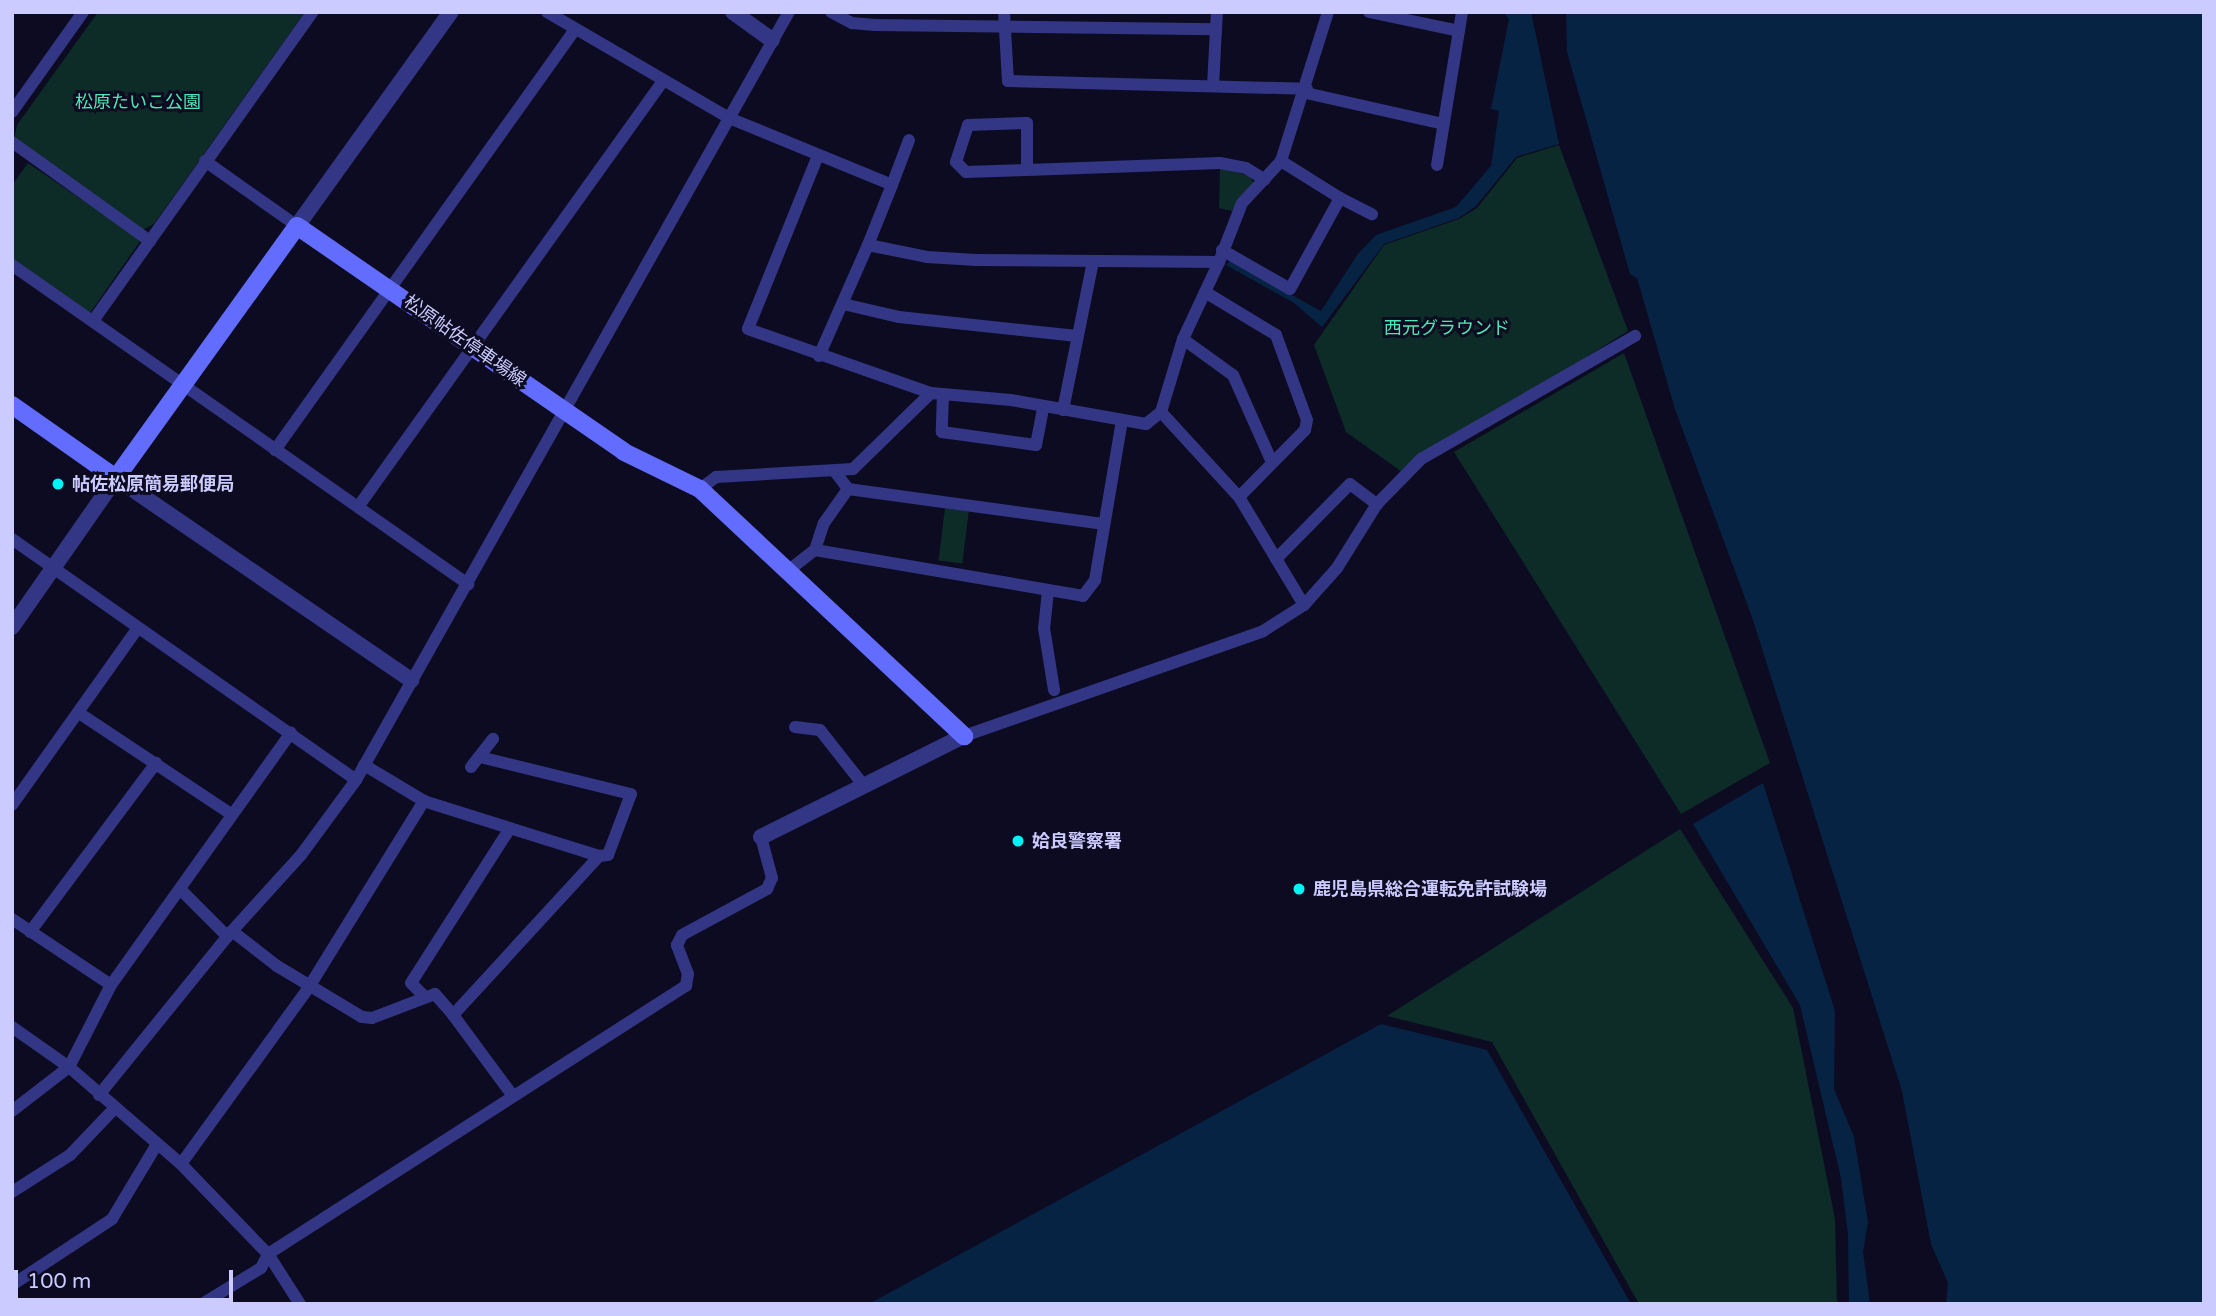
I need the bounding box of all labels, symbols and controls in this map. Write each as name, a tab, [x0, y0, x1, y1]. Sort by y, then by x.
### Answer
park label: 松原たいこ公園	[75, 91, 201, 113]
street label: 松原帖佐停車場線	[400, 291, 530, 391]
park label: 西元グラウンド	[1384, 317, 1510, 339]
place label: 帖佐松原簡易郵便局	[72, 473, 234, 495]
marker: 帖佐松原簡易郵便局	[50, 476, 66, 492]
place label: 姶良警察署	[1032, 830, 1122, 852]
marker: 姶良警察署	[1010, 833, 1026, 849]
place label: 鹿児島県総合運転免許試験場	[1313, 878, 1547, 900]
marker: 鹿児島県総合運転免許試験場	[1291, 881, 1307, 897]
scale bar	[18, 1256, 236, 1300]
text: 100 m	[27, 1269, 91, 1294]

